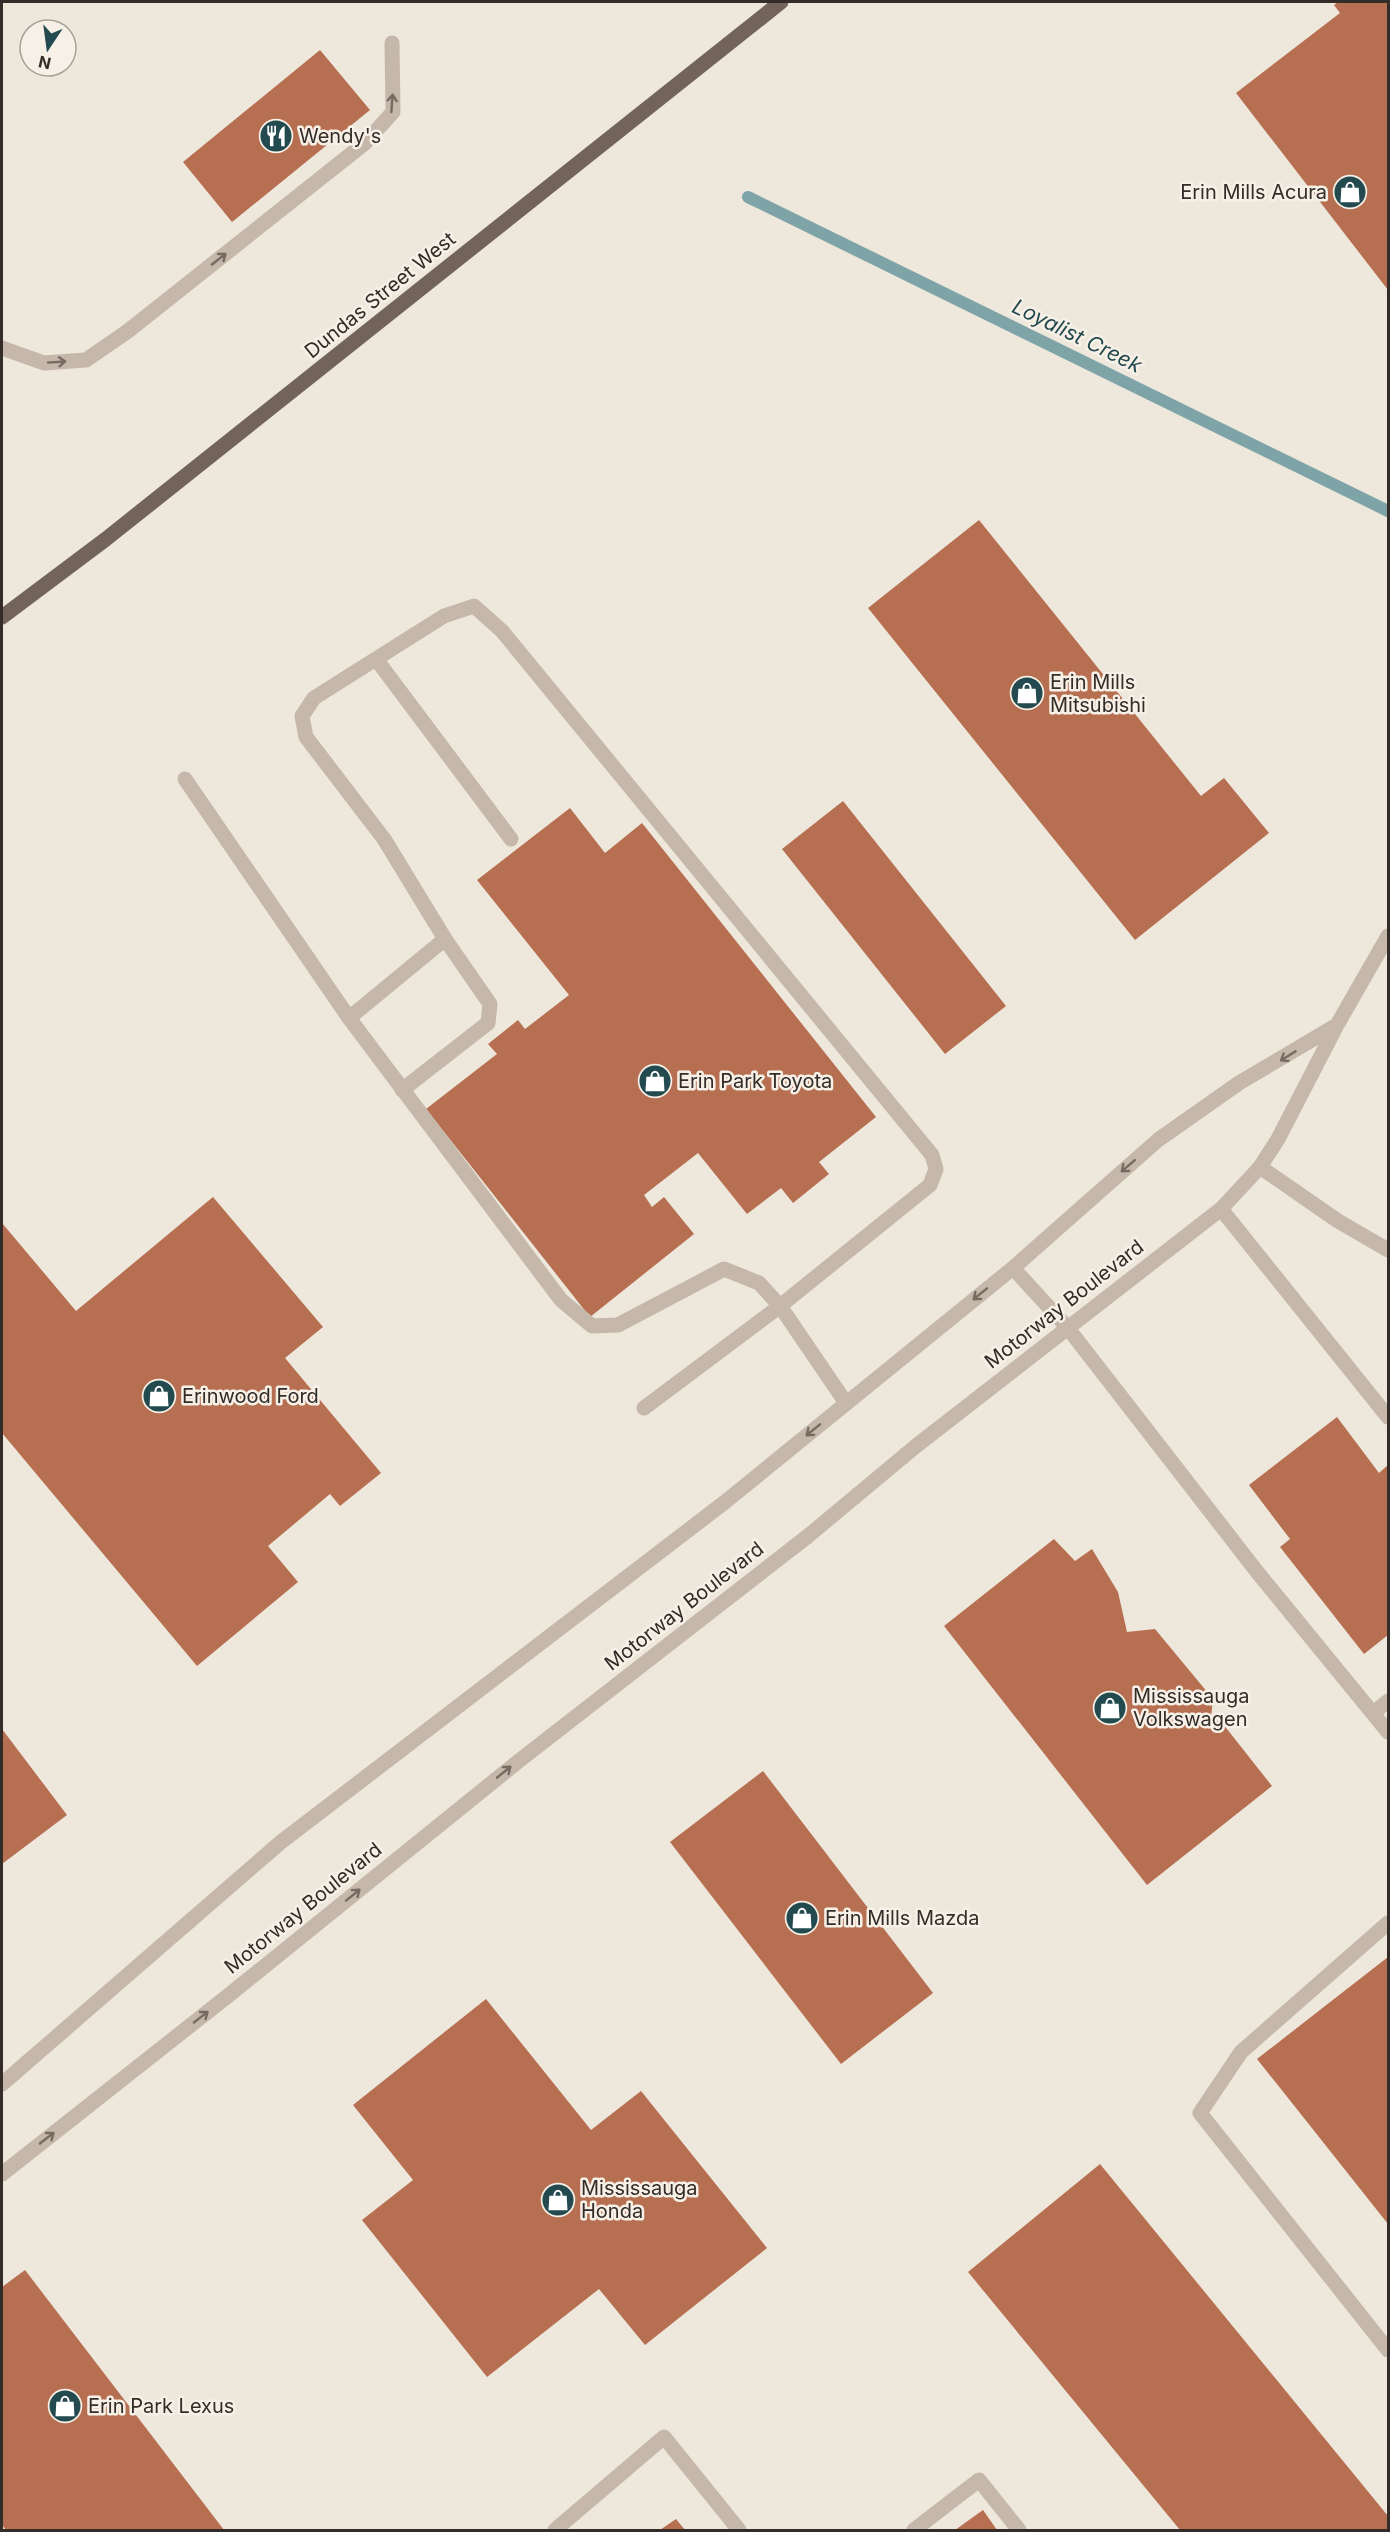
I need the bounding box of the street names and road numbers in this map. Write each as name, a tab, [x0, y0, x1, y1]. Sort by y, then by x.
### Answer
street label: Dundas Street West	[300, 226, 461, 363]
street label: Motorway Boulevard	[980, 1234, 1148, 1374]
street label: Motorway Boulevard	[600, 1536, 768, 1676]
street label: Motorway Boulevard	[220, 1837, 386, 1979]

